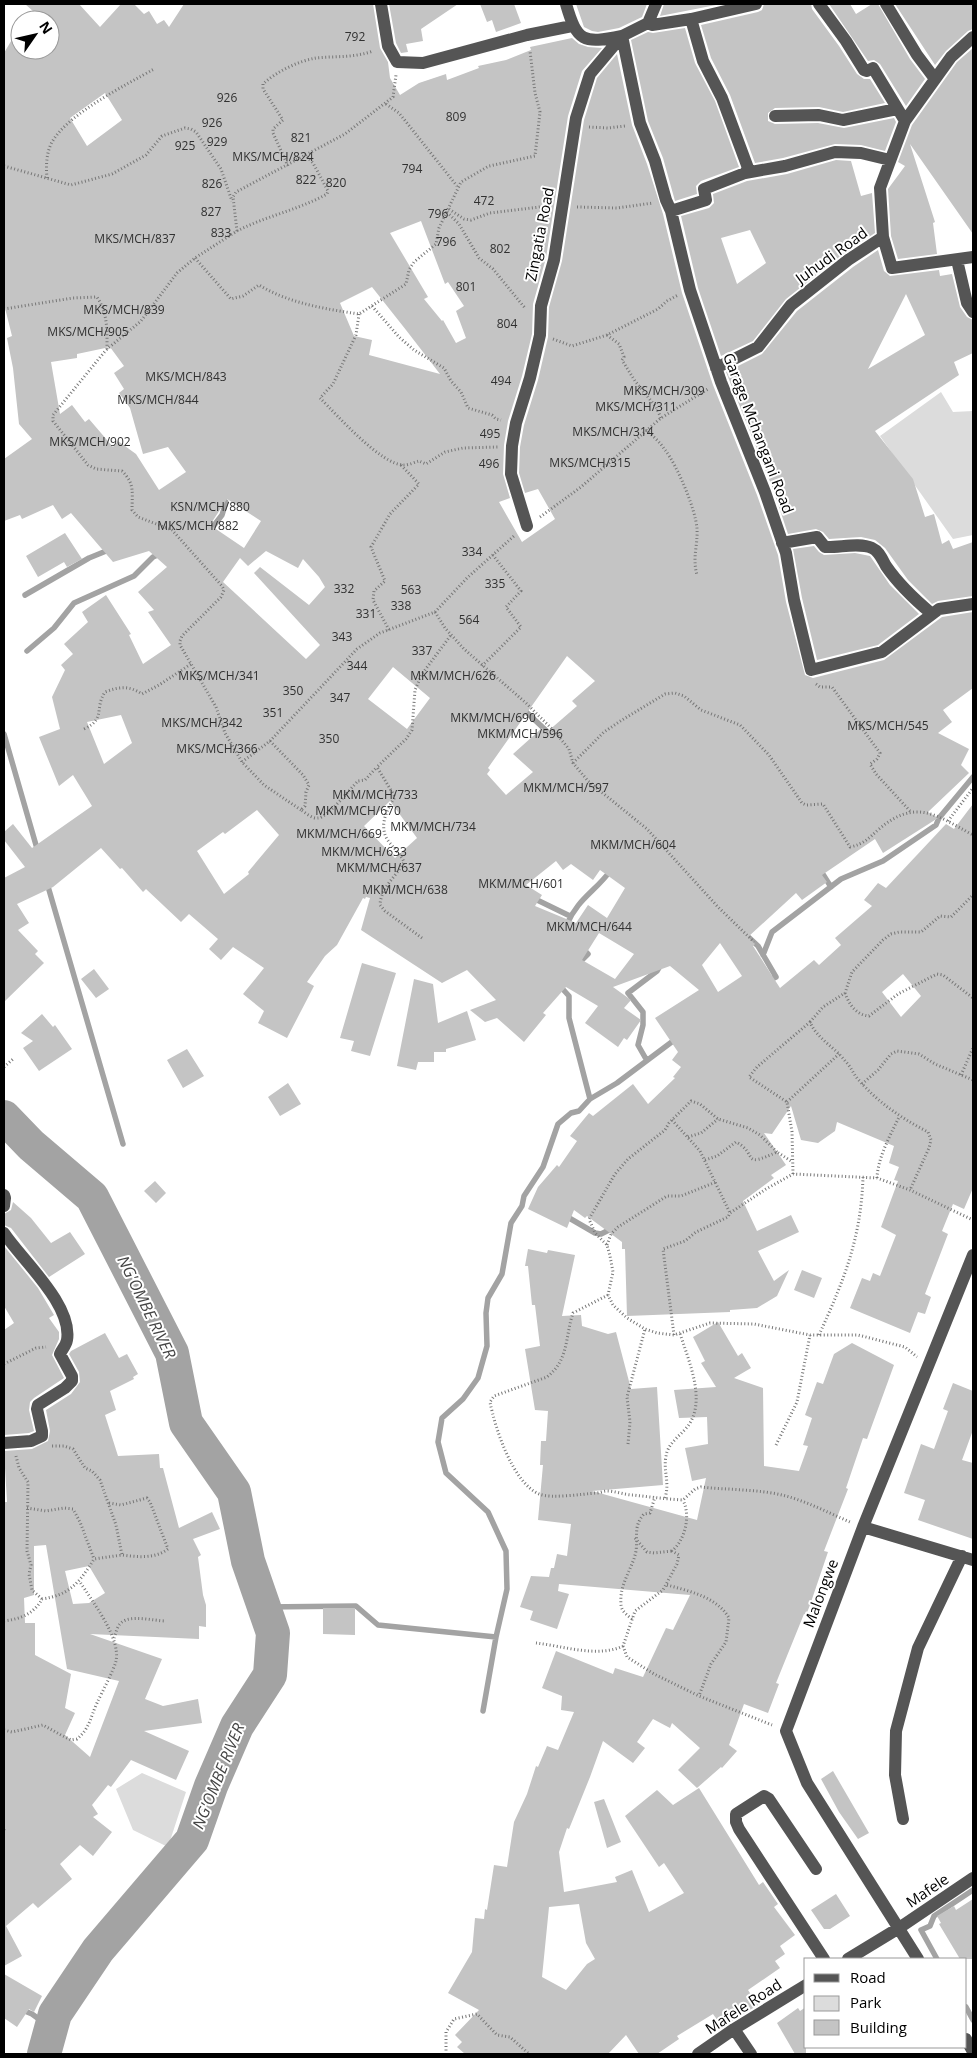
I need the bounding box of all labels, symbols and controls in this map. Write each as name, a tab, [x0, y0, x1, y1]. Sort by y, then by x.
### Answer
north arrow	[10, 10, 60, 60]
text: N	[35, 17, 57, 37]
house number: 792	[345, 28, 365, 45]
house number: 926	[217, 89, 237, 106]
house number: 809	[446, 108, 466, 125]
house number: 926	[202, 114, 222, 131]
house number: 821	[291, 129, 311, 146]
house number: 929	[207, 133, 227, 150]
house number: 925	[175, 137, 195, 154]
house number: MKS/MCH/824	[232, 148, 314, 165]
house number: 794	[402, 160, 422, 177]
house number: 822	[296, 171, 316, 188]
house number: 820	[326, 174, 346, 191]
house number: 826	[202, 175, 222, 192]
street label: Zingatia Road	[520, 185, 558, 283]
house number: 472	[474, 192, 494, 209]
house number: 827	[201, 203, 221, 220]
house number: 796	[428, 205, 448, 222]
street label: Juhudi Road	[789, 222, 871, 289]
house number: 833	[211, 224, 231, 241]
house number: MKS/MCH/837	[94, 230, 176, 247]
house number: 796	[436, 233, 456, 250]
house number: 802	[490, 240, 510, 257]
house number: 801	[456, 278, 476, 295]
house number: MKS/MCH/839	[83, 301, 165, 318]
house number: 804	[497, 315, 517, 332]
house number: MKS/MCH/905	[47, 323, 129, 340]
street label: Garage Mchangani Road	[719, 350, 799, 516]
house number: MKS/MCH/843	[145, 368, 227, 385]
house number: 494	[491, 372, 511, 389]
house number: MKS/MCH/309	[623, 382, 705, 399]
house number: MKS/MCH/844	[117, 391, 199, 408]
house number: MKS/MCH/311	[595, 398, 677, 415]
house number: MKS/MCH/314	[572, 423, 654, 440]
house number: 495	[480, 425, 500, 442]
house number: MKS/MCH/902	[49, 433, 131, 450]
house number: MKS/MCH/315	[549, 454, 631, 471]
house number: 496	[479, 455, 499, 472]
house number: KSN/MCH/880	[170, 498, 250, 515]
house number: MKS/MCH/882	[157, 517, 239, 534]
house number: 334	[462, 543, 482, 560]
house number: 335	[485, 575, 505, 592]
house number: 332	[334, 580, 354, 597]
house number: 563	[401, 581, 421, 598]
house number: 338	[391, 597, 411, 614]
house number: 331	[356, 605, 376, 622]
house number: 564	[459, 611, 479, 628]
house number: 343	[332, 628, 352, 645]
house number: 337	[412, 642, 432, 659]
house number: 344	[347, 657, 367, 674]
house number: MKS/MCH/341	[178, 667, 260, 684]
house number: MKM/MCH/626	[410, 667, 496, 684]
house number: 350	[283, 682, 303, 699]
house number: 347	[330, 689, 350, 706]
house number: 351	[263, 704, 283, 721]
house number: MKM/MCH/690	[450, 709, 536, 726]
house number: MKS/MCH/342	[161, 714, 243, 731]
house number: MKS/MCH/545	[847, 717, 929, 734]
house number: MKM/MCH/596	[477, 725, 563, 742]
house number: 350	[319, 730, 339, 747]
house number: MKS/MCH/366	[176, 740, 258, 757]
house number: MKM/MCH/597	[523, 779, 609, 796]
house number: MKM/MCH/733	[332, 786, 418, 803]
house number: MKM/MCH/670	[315, 802, 401, 819]
house number: MKM/MCH/734	[390, 818, 476, 835]
house number: MKM/MCH/669	[296, 825, 382, 842]
house number: MKM/MCH/604	[590, 836, 676, 853]
house number: MKM/MCH/633	[321, 843, 407, 860]
house number: MKM/MCH/637	[336, 859, 422, 876]
house number: MKM/MCH/601	[478, 875, 564, 892]
house number: MKM/MCH/638	[362, 881, 448, 898]
house number: MKM/MCH/644	[546, 918, 632, 935]
water label: NG'OMBE RIVER	[113, 1252, 182, 1363]
street label: Malongwe	[798, 1556, 842, 1630]
water label: NG'OMBE RIVER	[187, 1719, 250, 1832]
street label: Mafele	[902, 1868, 952, 1912]
legend	[804, 1958, 967, 2048]
text: Road	[850, 1967, 886, 1987]
street label: Mafele Road	[701, 1974, 785, 2038]
text: Park	[850, 1992, 881, 2012]
text: Building	[850, 2017, 907, 2037]

